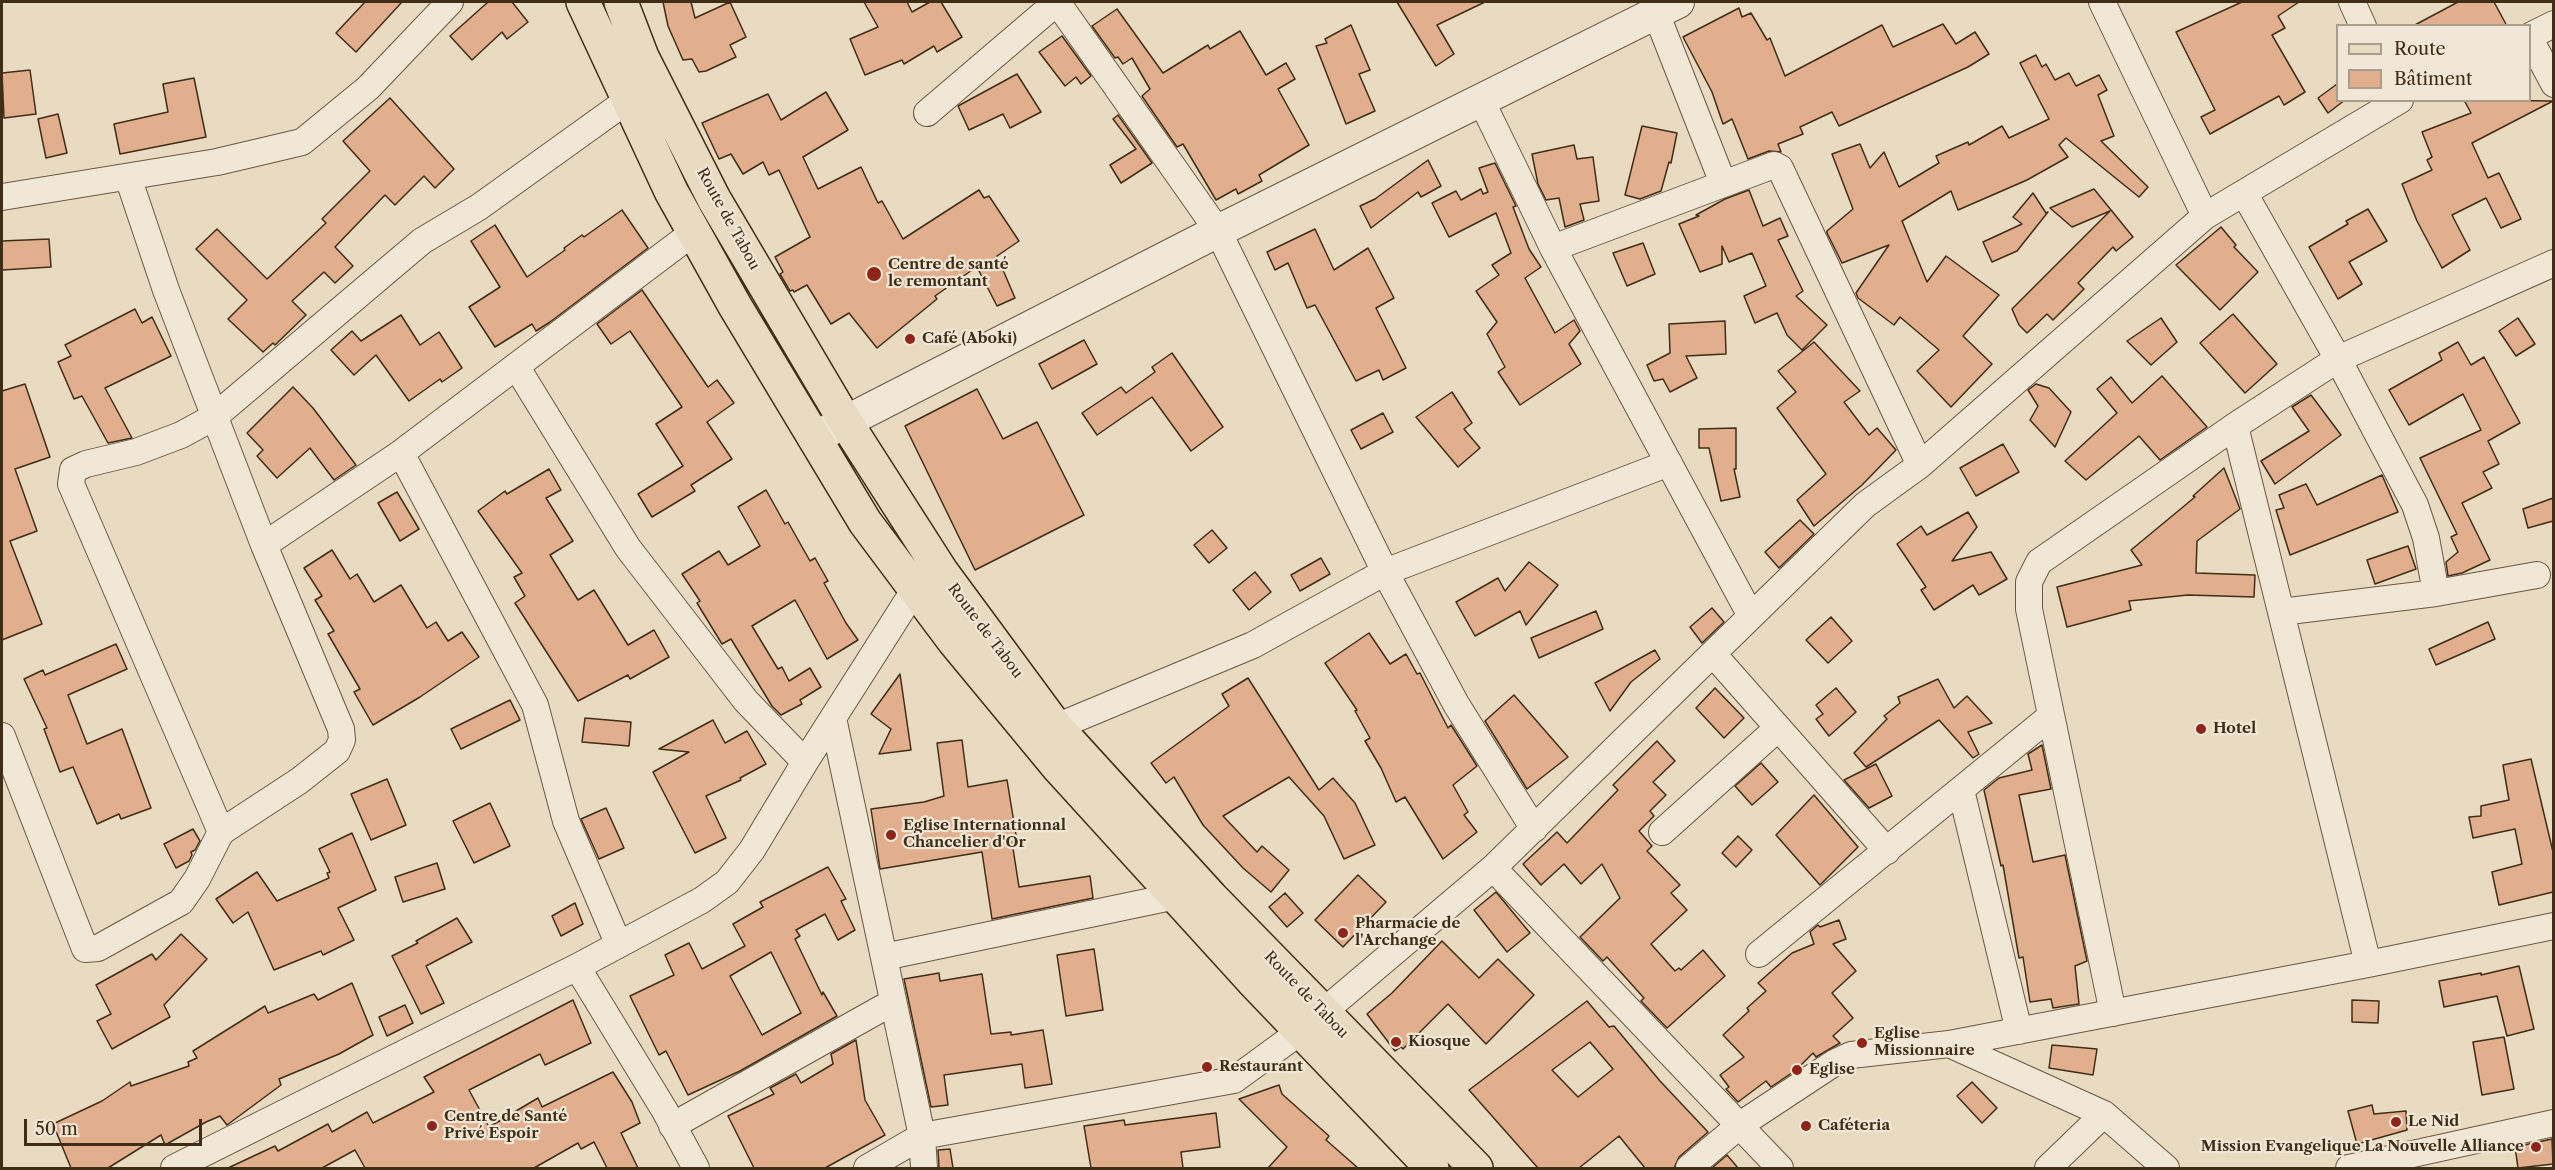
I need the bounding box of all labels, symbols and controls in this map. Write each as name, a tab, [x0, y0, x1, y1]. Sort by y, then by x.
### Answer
legend	[2336, 24, 2531, 102]
text: Route	[2394, 38, 2446, 60]
text: Bâtiment	[2394, 68, 2472, 90]
street label: Route de Tabou	[693, 165, 763, 273]
place label: Centre de santé le remontant	[888, 256, 1009, 291]
marker: Centre de santé le remontant	[865, 265, 883, 283]
place label: Café (Aboki)	[922, 330, 1017, 348]
marker: Café (Aboki)	[903, 332, 917, 346]
street label: Route de Tabou	[944, 580, 1026, 682]
place label: Hotel	[2213, 720, 2256, 738]
marker: Hotel	[2194, 722, 2208, 736]
place label: Eglise Internationnal Chancelier d'Or	[903, 817, 1066, 852]
marker: Eglise Internationnal Chancelier d'Or	[884, 828, 898, 842]
place label: Pharmacie de l'Archange	[1355, 915, 1461, 950]
marker: Pharmacie de l'Archange	[1336, 926, 1350, 940]
street label: Route de Tabou	[1260, 948, 1352, 1042]
place label: Eglise Missionnaire	[1874, 1025, 1975, 1060]
place label: Kiosque	[1408, 1033, 1471, 1051]
marker: Kiosque	[1389, 1035, 1403, 1049]
marker: Eglise Missionnaire	[1855, 1036, 1869, 1050]
place label: Restaurant	[1219, 1058, 1303, 1076]
marker: Restaurant	[1200, 1060, 1214, 1074]
place label: Eglise	[1809, 1061, 1855, 1079]
marker: Eglise	[1790, 1063, 1804, 1077]
scale bar	[27, 1107, 206, 1145]
place label: Centre de Santé Privé Espoir	[444, 1108, 567, 1143]
place label: Le Nid	[2408, 1113, 2459, 1131]
marker: Le Nid	[2389, 1115, 2403, 1129]
place label: Caféteria	[1818, 1117, 1890, 1135]
text: 50 m	[35, 1118, 78, 1140]
marker: Centre de Santé Privé Espoir	[425, 1119, 439, 1133]
marker: Caféteria	[1799, 1119, 1813, 1133]
place label: Mission Evangelique La Nouvelle Alliance	[2201, 1138, 2524, 1156]
marker: Mission Evangelique La Nouvelle Alliance	[2529, 1140, 2543, 1154]

